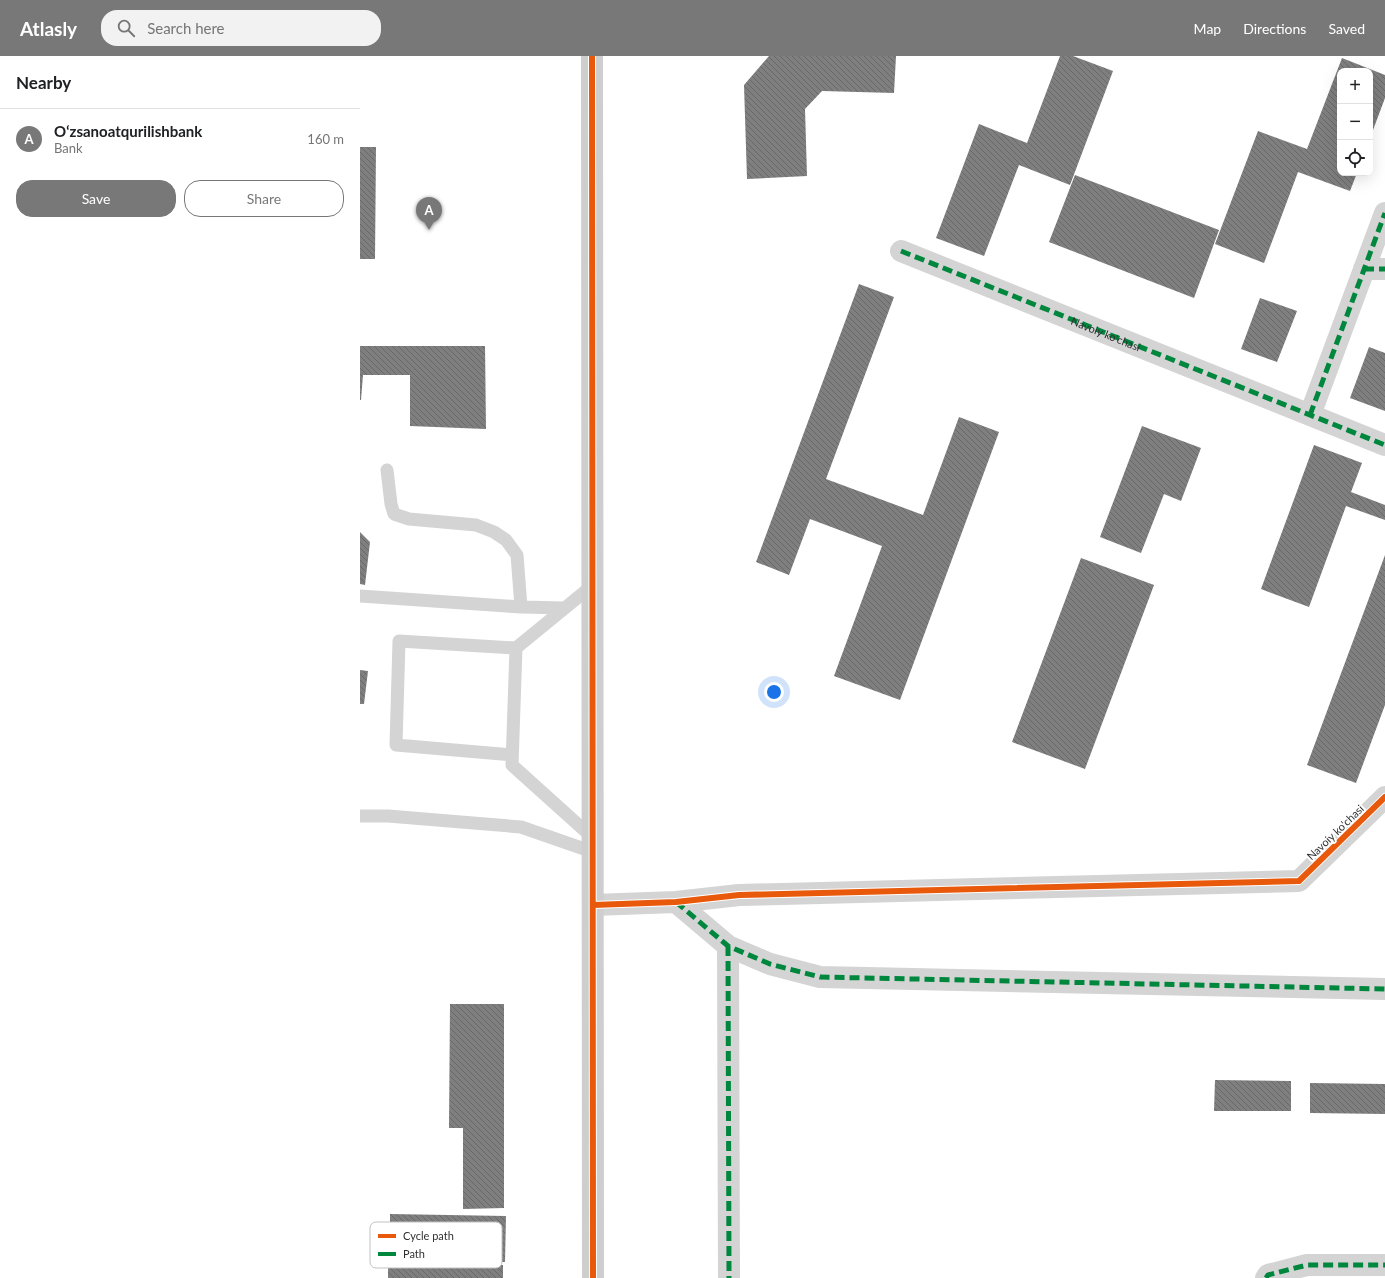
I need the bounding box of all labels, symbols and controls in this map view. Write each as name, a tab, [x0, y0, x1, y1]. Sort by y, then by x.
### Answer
search box	[101, 10, 381, 46]
text: Atlasly	[20, 17, 77, 40]
icon: search	[115, 17, 137, 39]
text: Search here	[147, 19, 225, 37]
text: Map	[1194, 20, 1221, 37]
text: Directions	[1243, 20, 1306, 37]
text: Saved	[1328, 20, 1365, 37]
map controls	[1337, 68, 1373, 176]
button: +	[1337, 68, 1373, 104]
text: Nearby	[16, 72, 71, 93]
button: −	[1337, 104, 1373, 140]
text: Oʻzsanoatqurilishbank	[54, 122, 202, 140]
text: A	[24, 131, 34, 147]
text: 160 m	[307, 131, 344, 147]
text: Bank	[54, 140, 83, 156]
button: locate	[1337, 140, 1373, 176]
button: Save	[16, 180, 176, 217]
button: Share	[184, 180, 344, 217]
pin: A	[416, 197, 442, 230]
street label: Navoiy ko'chasi	[1069, 313, 1143, 353]
your location	[764, 682, 784, 702]
street label: Navoiy ko'chasi	[1304, 801, 1366, 862]
legend	[370, 1222, 502, 1268]
text: Cycle path	[403, 1229, 454, 1242]
text: Path	[403, 1247, 425, 1260]

